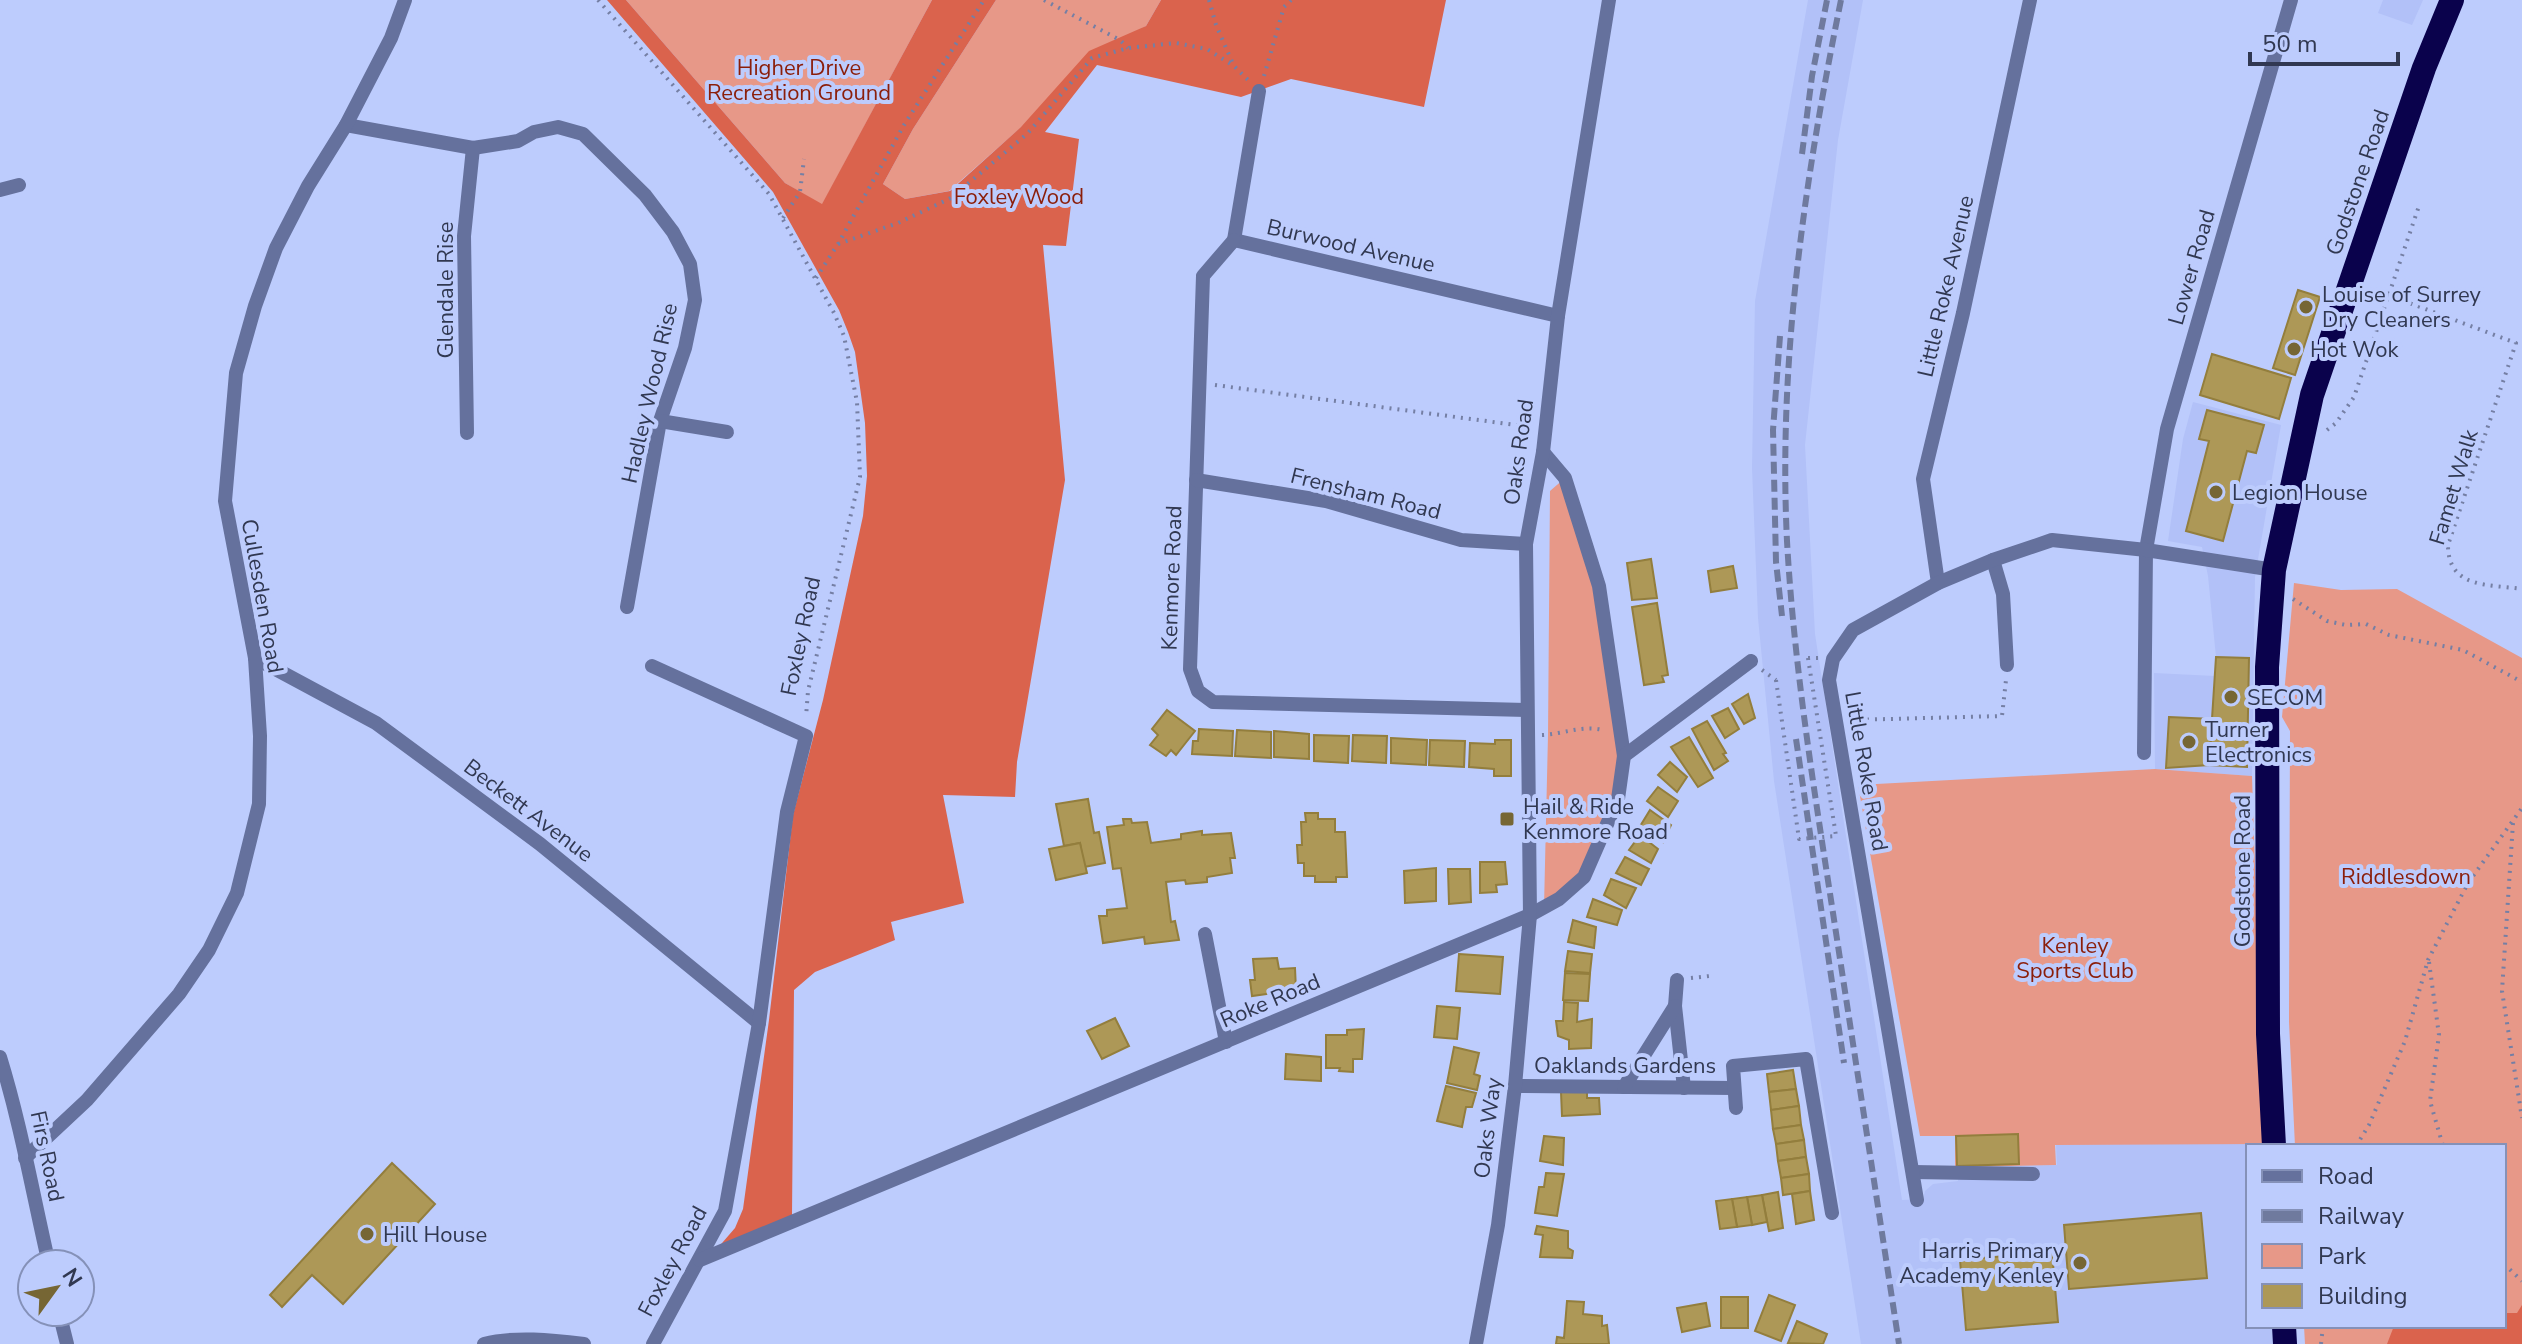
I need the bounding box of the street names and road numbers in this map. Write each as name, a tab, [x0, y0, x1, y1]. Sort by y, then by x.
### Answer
street label: Godstone Road	[2319, 105, 2397, 259]
street label: Little Roke Avenue	[1910, 192, 1981, 380]
street label: Lower Road	[2161, 206, 2223, 328]
street label: Burwood Avenue	[1264, 212, 1438, 280]
street label: Glendale Rise	[431, 222, 461, 358]
street label: Hadley Wood Rise	[615, 300, 685, 486]
street label: Oaks Road	[1497, 397, 1541, 507]
street label: Famet Walk	[2422, 425, 2486, 549]
street label: Frensham Road	[1287, 461, 1444, 527]
street label: Kenmore Road	[1154, 505, 1190, 651]
street label: Cullesden Road	[234, 517, 290, 676]
street label: Foxley Road	[774, 574, 828, 699]
street label: Little Roke Road	[1837, 689, 1895, 853]
street label: Beckett Avenue	[458, 752, 599, 869]
street label: Godstone Road	[2228, 795, 2258, 947]
street label: Roke Road	[1216, 966, 1325, 1035]
street label: Oaklands Gardens	[1534, 1051, 1716, 1081]
street label: Oaks Way	[1467, 1075, 1509, 1180]
street label: Firs Road	[23, 1108, 71, 1204]
street label: Foxley Road	[631, 1201, 715, 1322]

